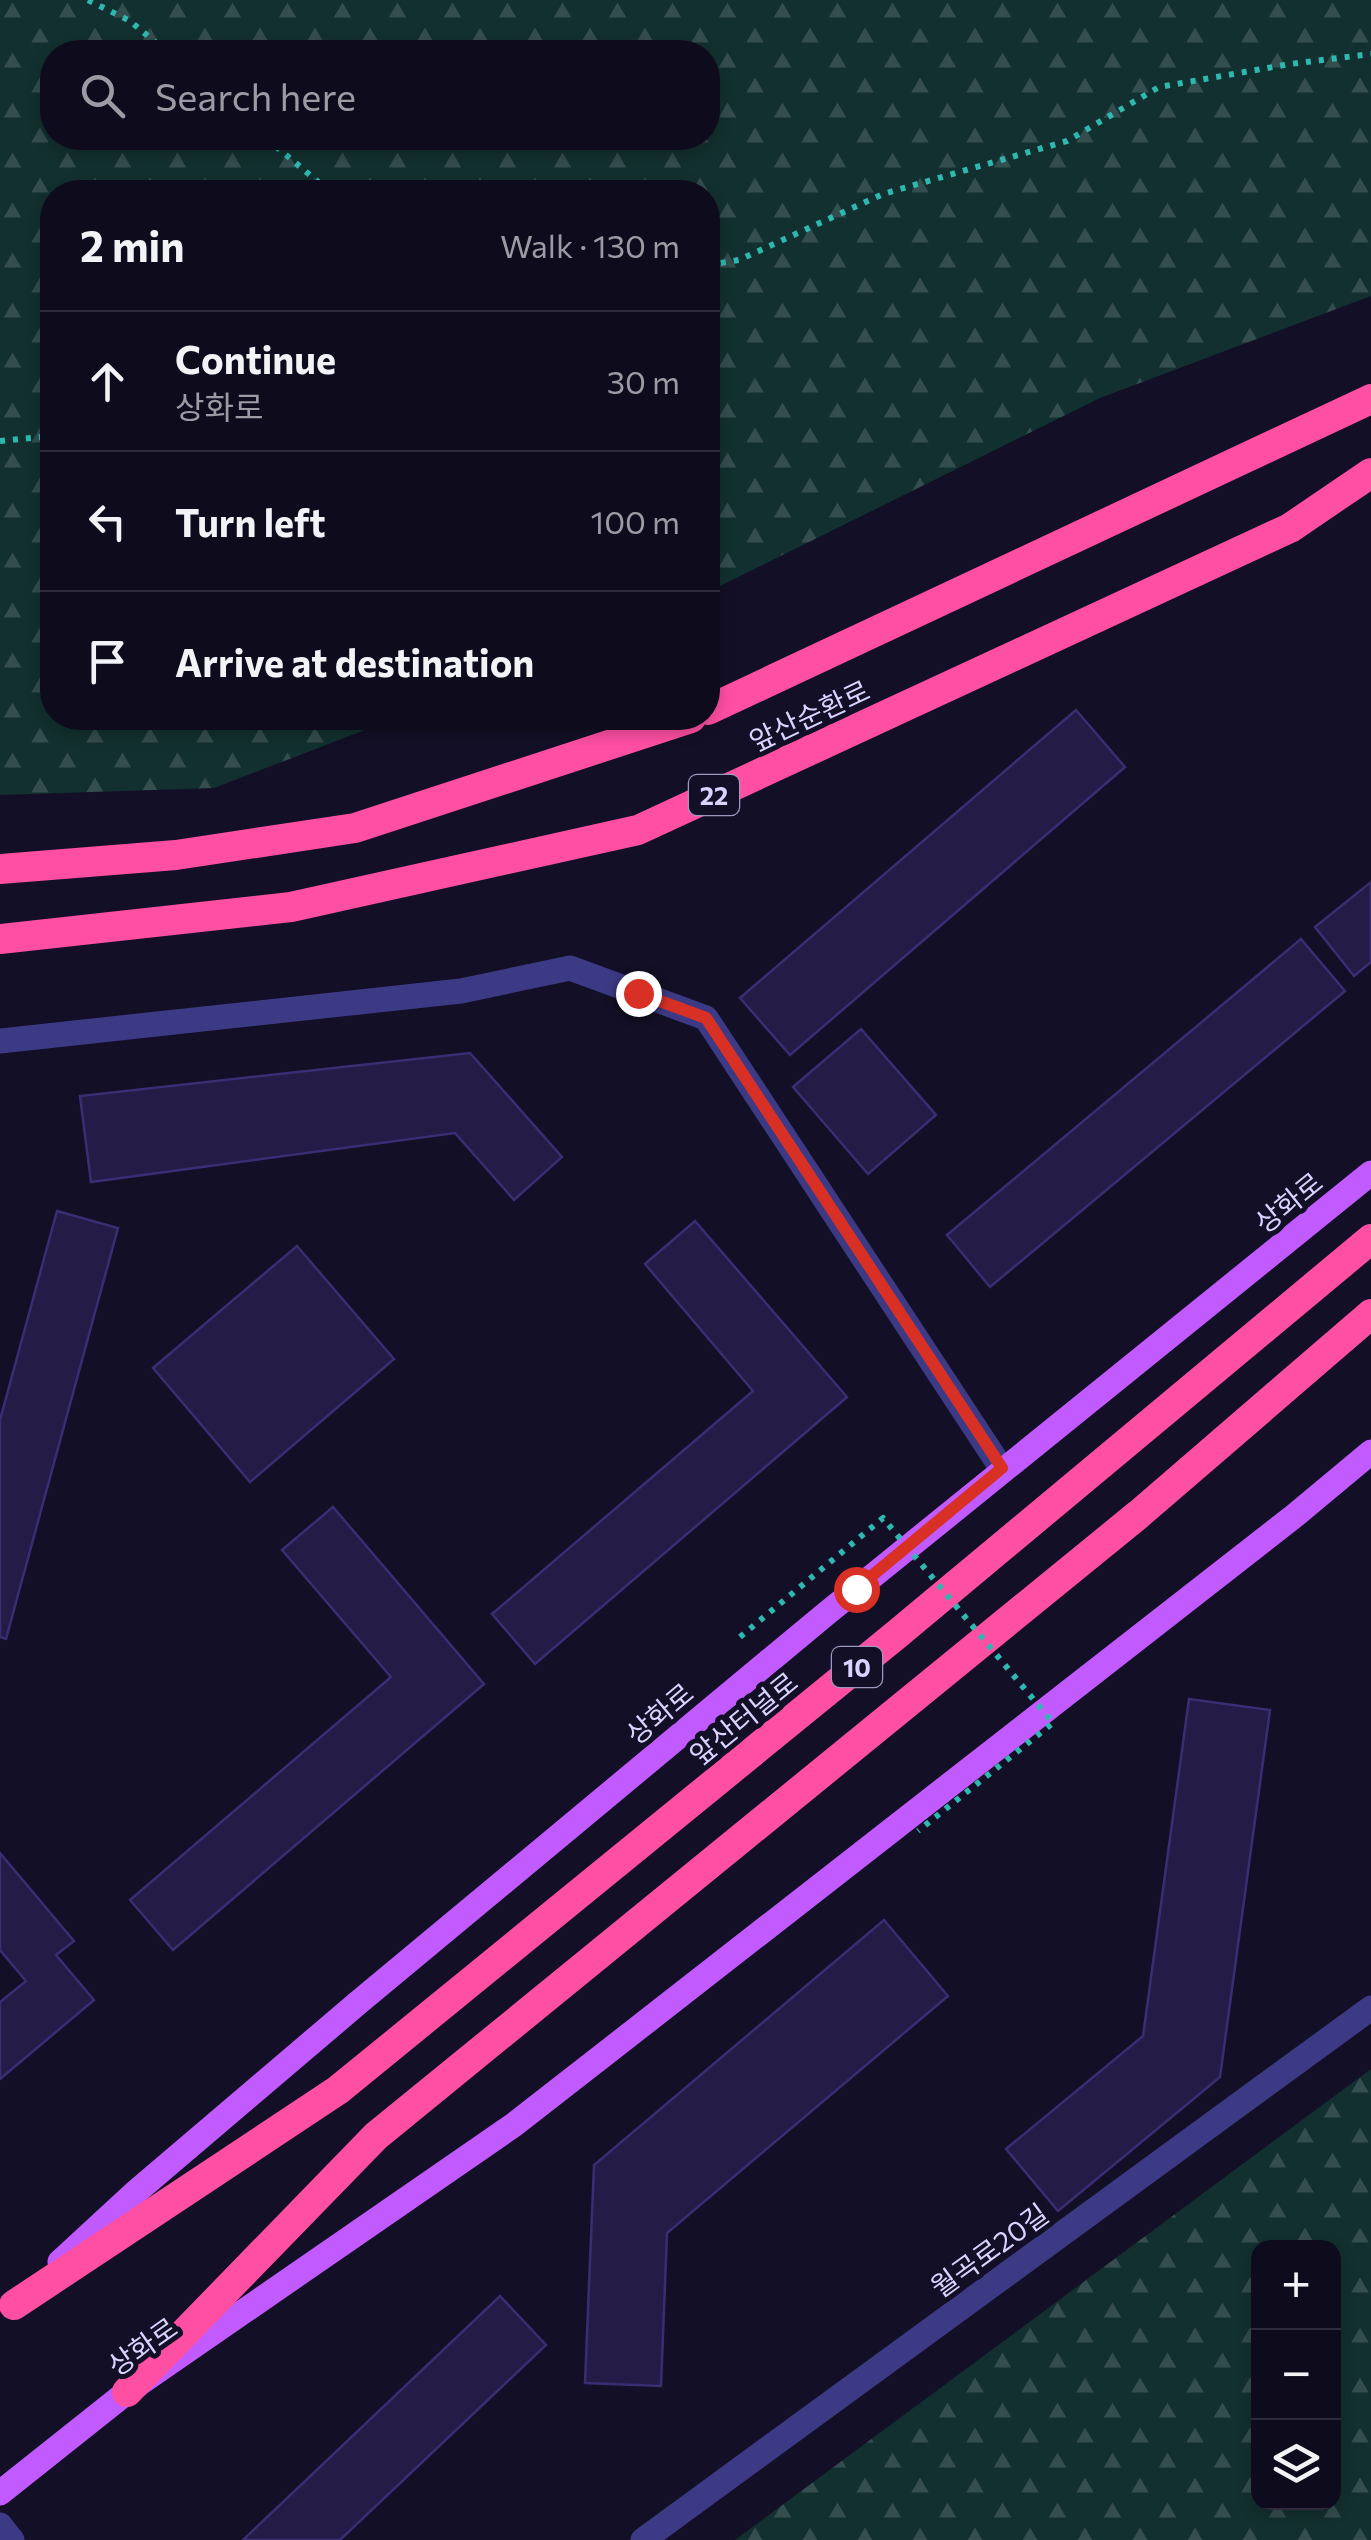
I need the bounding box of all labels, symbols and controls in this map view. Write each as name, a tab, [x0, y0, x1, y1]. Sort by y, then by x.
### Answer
search box	[40, 40, 720, 150]
icon: search	[75, 68, 130, 123]
text: Search here	[155, 72, 356, 119]
text: 2 min	[80, 219, 185, 271]
text: Walk · 130 m	[500, 225, 680, 265]
text: Continue	[175, 335, 336, 382]
icon: ahead	[80, 354, 135, 409]
text: 30 m	[607, 361, 680, 401]
text: 상화로	[175, 386, 263, 426]
icon: left	[80, 494, 135, 549]
text: Turn left	[175, 498, 326, 545]
text: 100 m	[591, 501, 680, 541]
icon: arrive	[80, 634, 135, 689]
text: Arrive at destination	[175, 638, 534, 685]
street label: 앞산순환로	[743, 672, 875, 758]
road number: 22	[689, 775, 739, 815]
route end	[616, 971, 662, 1017]
street label: 상화로	[1247, 1164, 1329, 1240]
route start	[834, 1567, 880, 1613]
road number: 10	[832, 1647, 882, 1687]
street label: 앞산터널로	[682, 1664, 804, 1772]
street label: 상화로	[618, 1675, 700, 1751]
street label: 월곡로20길	[924, 2196, 1054, 2304]
map controls	[1251, 2240, 1341, 2510]
button: +	[1251, 2240, 1341, 2330]
street label: 상화로	[101, 2310, 183, 2382]
button: −	[1251, 2330, 1341, 2420]
button: layers	[1251, 2420, 1341, 2510]

